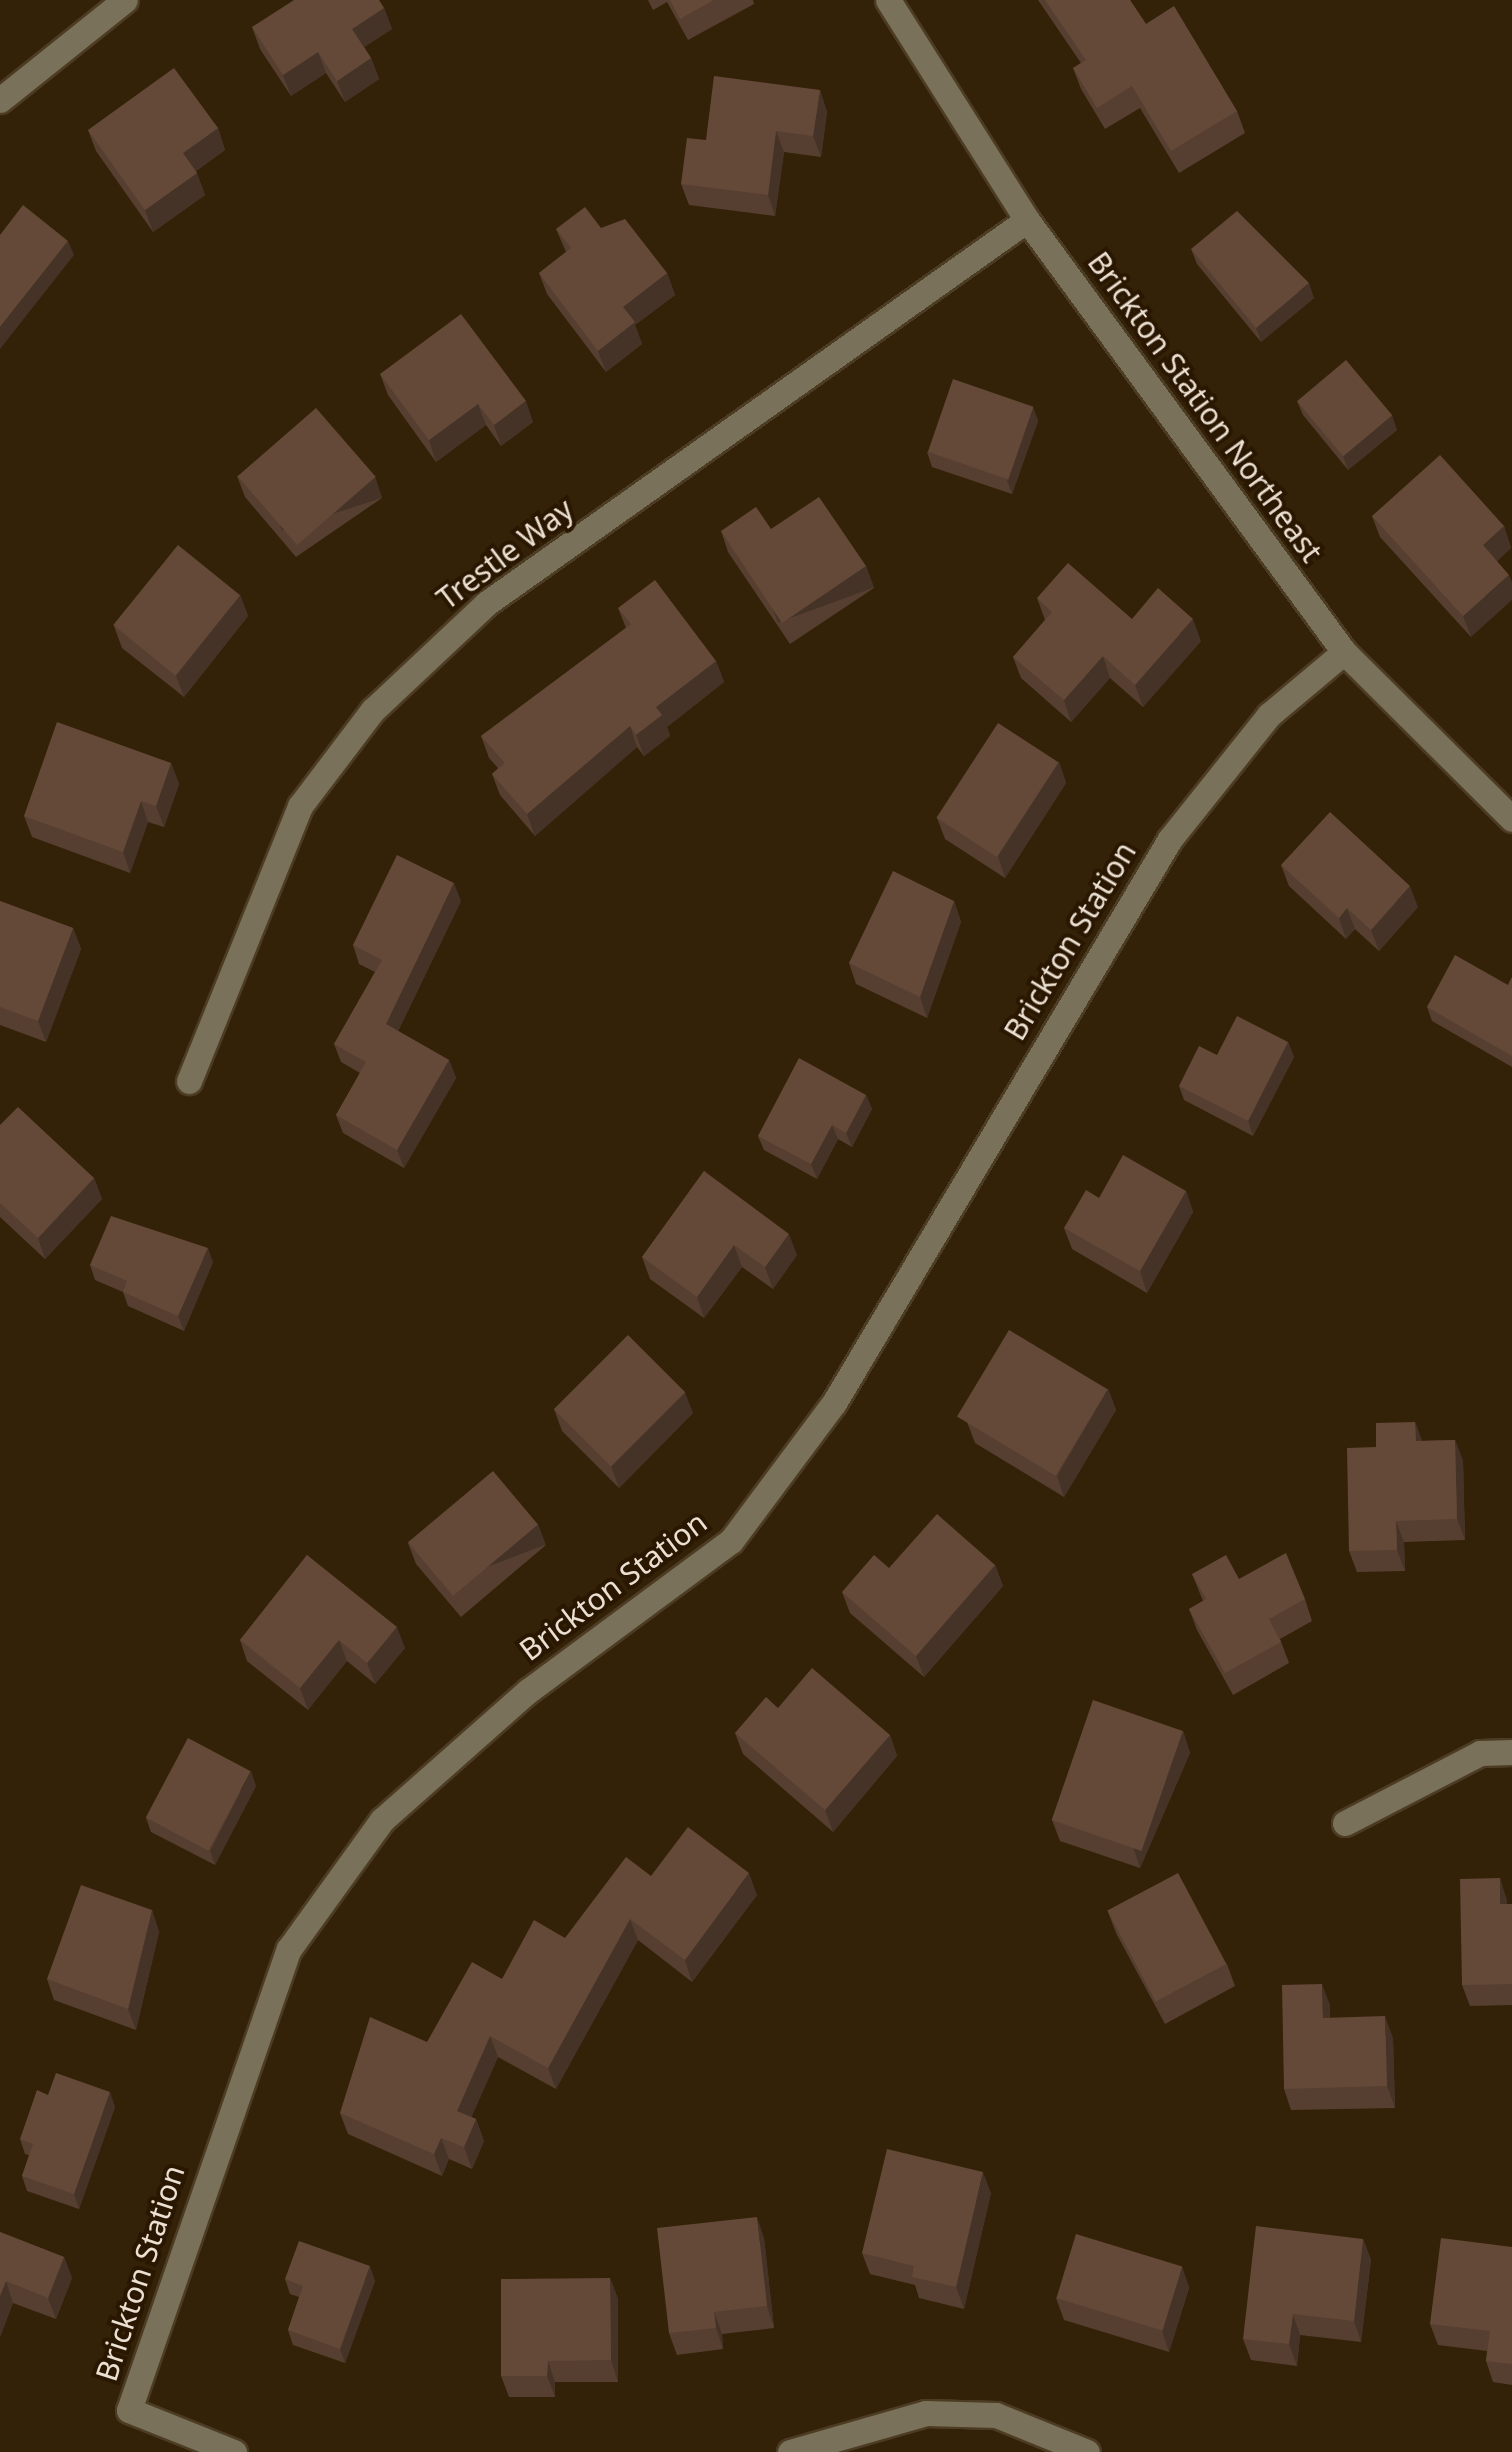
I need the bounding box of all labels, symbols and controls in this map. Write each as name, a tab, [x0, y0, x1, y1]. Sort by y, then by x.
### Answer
street label: Brickton Station Northeast	[1080, 245, 1330, 569]
street label: Trestle Way	[430, 491, 580, 617]
street label: Brickton Station	[997, 835, 1143, 1047]
street label: Brickton Station	[512, 1504, 714, 1668]
street label: Brickton Station	[88, 2161, 192, 2385]

